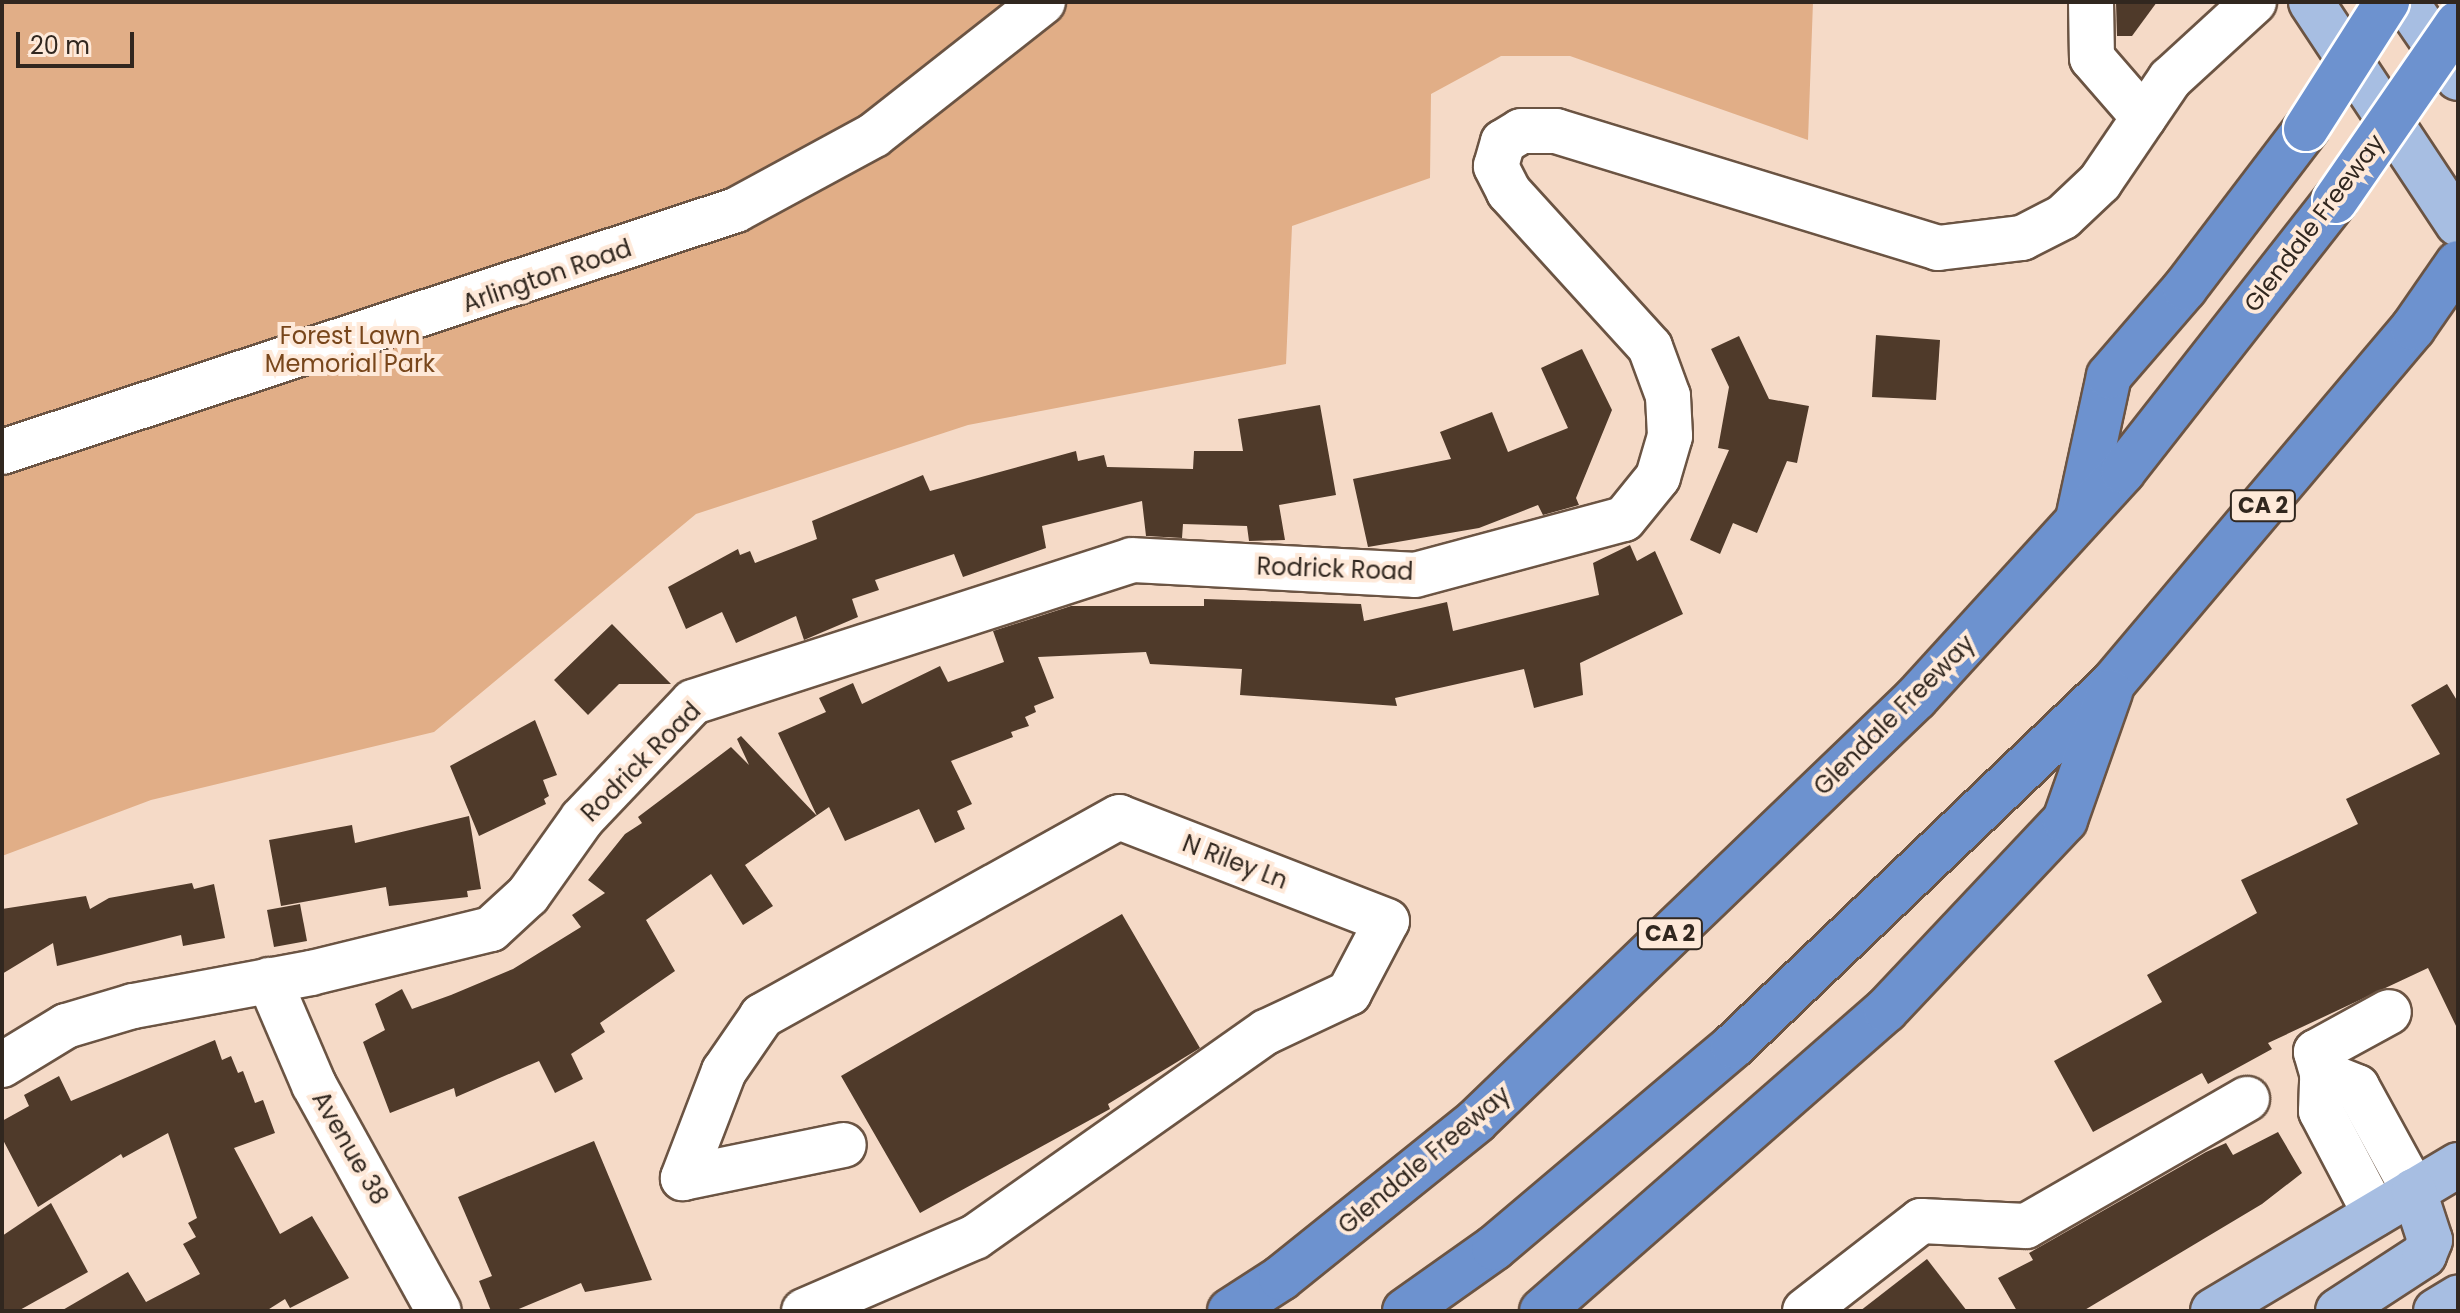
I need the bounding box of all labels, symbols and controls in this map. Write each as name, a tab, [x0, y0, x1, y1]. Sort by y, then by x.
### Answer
scale bar	[20, 16, 138, 66]
text: 20 m	[30, 29, 90, 62]
street label: Glendale Freeway	[2238, 129, 2390, 317]
street label: Arlington Road	[459, 234, 635, 318]
park label: Forest Lawn Memorial Park	[265, 322, 435, 378]
road number: CA 2	[2229, 488, 2297, 524]
street label: Rodrick Road	[1256, 552, 1414, 586]
street label: Glendale Freeway	[1808, 629, 1980, 801]
street label: Rodrick Road	[575, 696, 707, 828]
street label: N Riley Ln	[1178, 829, 1292, 895]
road number: CA 2	[1636, 916, 1704, 952]
street label: Glendale Freeway	[1333, 1080, 1515, 1240]
street label: Avenue 38	[306, 1086, 394, 1210]

